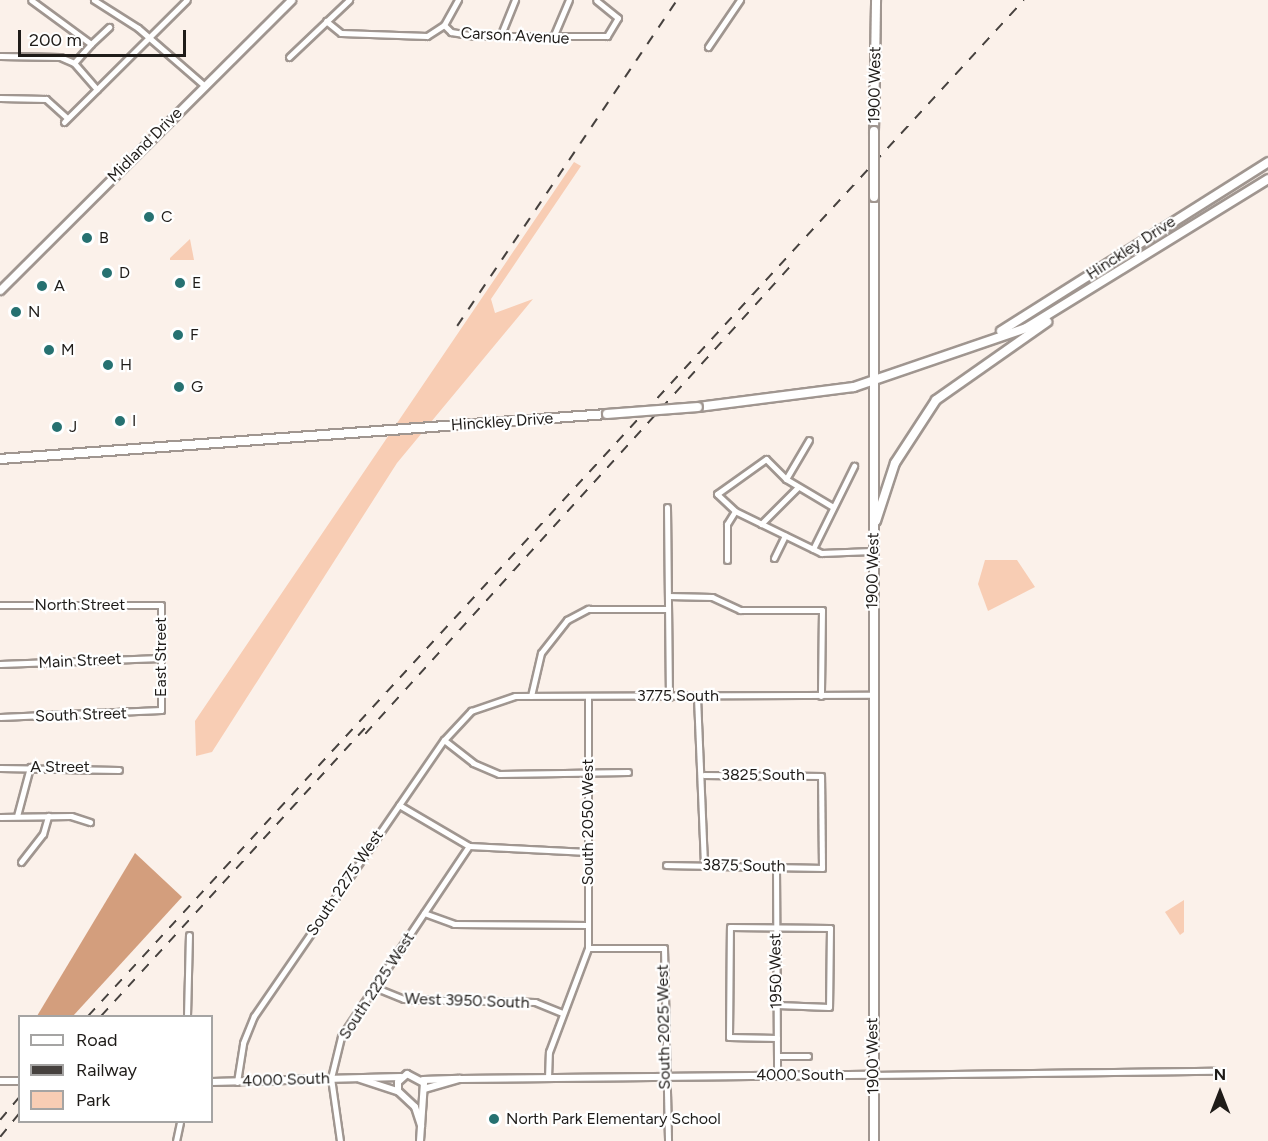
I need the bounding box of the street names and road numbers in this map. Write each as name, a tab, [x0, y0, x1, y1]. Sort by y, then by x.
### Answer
street label: Carson Avenue	[460, 24, 570, 48]
street label: 1900 West	[865, 46, 885, 124]
street label: Midland Drive	[104, 104, 186, 186]
street label: Hinckley Drive	[1083, 212, 1179, 284]
street label: Hinckley Drive	[450, 409, 554, 435]
street label: 1900 West	[863, 532, 883, 610]
street label: North Street	[35, 595, 125, 615]
street label: East Street	[151, 617, 171, 697]
street label: Main Street	[38, 649, 122, 673]
street label: 3775 South	[637, 686, 719, 706]
street label: South Street	[35, 704, 127, 726]
street label: A Street	[30, 757, 90, 777]
street label: South 2050 West	[578, 759, 598, 885]
street label: 3825 South	[721, 765, 805, 785]
street label: South 2275 West	[302, 826, 388, 940]
street label: 3875 South	[702, 856, 786, 876]
street label: South 2225 West	[335, 929, 419, 1043]
street label: 1950 West	[766, 933, 786, 1009]
street label: South 2025 West	[653, 964, 675, 1090]
street label: West 3950 South	[404, 989, 530, 1013]
street label: 1900 West	[863, 1017, 883, 1095]
street label: 4000 South	[756, 1065, 844, 1085]
street label: 4000 South	[242, 1069, 330, 1091]

